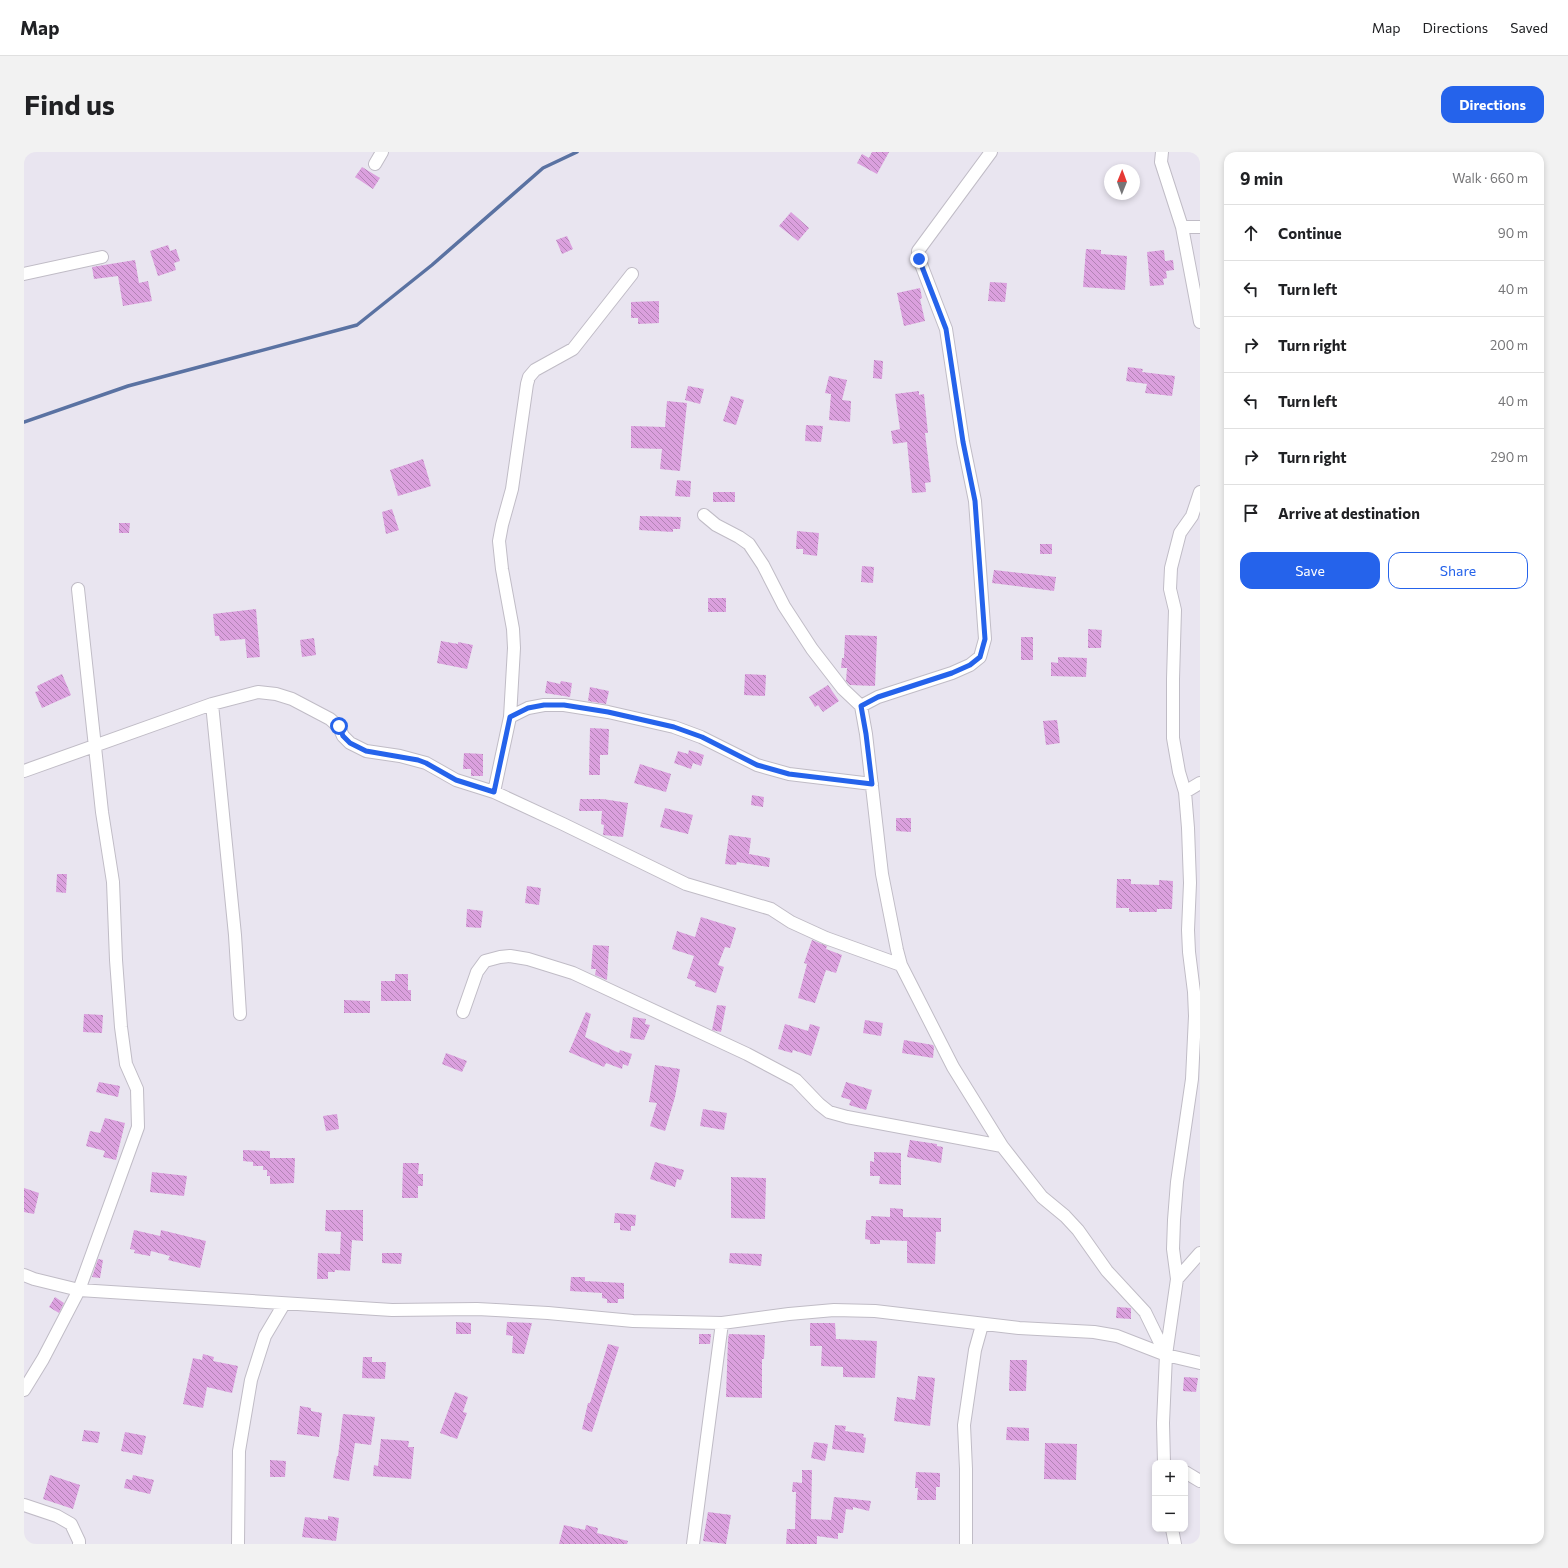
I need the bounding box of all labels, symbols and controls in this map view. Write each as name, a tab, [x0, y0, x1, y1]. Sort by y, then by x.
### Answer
text: Map	[20, 16, 59, 39]
text: Map	[1372, 19, 1401, 36]
text: Directions	[1423, 19, 1488, 36]
text: Saved	[1510, 19, 1548, 36]
button: Directions	[1441, 86, 1544, 123]
text: Find us	[24, 87, 115, 121]
north arrow	[1104, 164, 1140, 200]
text: 9 min	[1240, 168, 1283, 189]
text: Walk · 660 m	[1452, 170, 1528, 186]
icon: ahead	[1240, 222, 1262, 244]
text: Continue	[1278, 224, 1342, 242]
text: 90 m	[1498, 225, 1528, 241]
route end	[910, 250, 928, 268]
icon: left	[1240, 278, 1262, 300]
text: Turn left	[1278, 280, 1337, 298]
text: 40 m	[1498, 281, 1528, 297]
icon: right	[1240, 334, 1262, 356]
text: Turn right	[1278, 336, 1347, 354]
text: 200 m	[1490, 337, 1528, 353]
icon: left	[1240, 390, 1262, 412]
text: Turn left	[1278, 392, 1337, 410]
text: 40 m	[1498, 393, 1528, 409]
icon: right	[1240, 446, 1262, 468]
text: Turn right	[1278, 448, 1347, 466]
text: 290 m	[1491, 449, 1528, 465]
icon: arrive	[1240, 502, 1262, 524]
text: Arrive at destination	[1278, 504, 1420, 522]
button: Save	[1240, 552, 1380, 589]
button: Share	[1388, 552, 1528, 589]
route start	[330, 717, 348, 735]
map controls	[1152, 1460, 1188, 1532]
button: +	[1152, 1460, 1188, 1496]
button: −	[1152, 1496, 1188, 1532]

